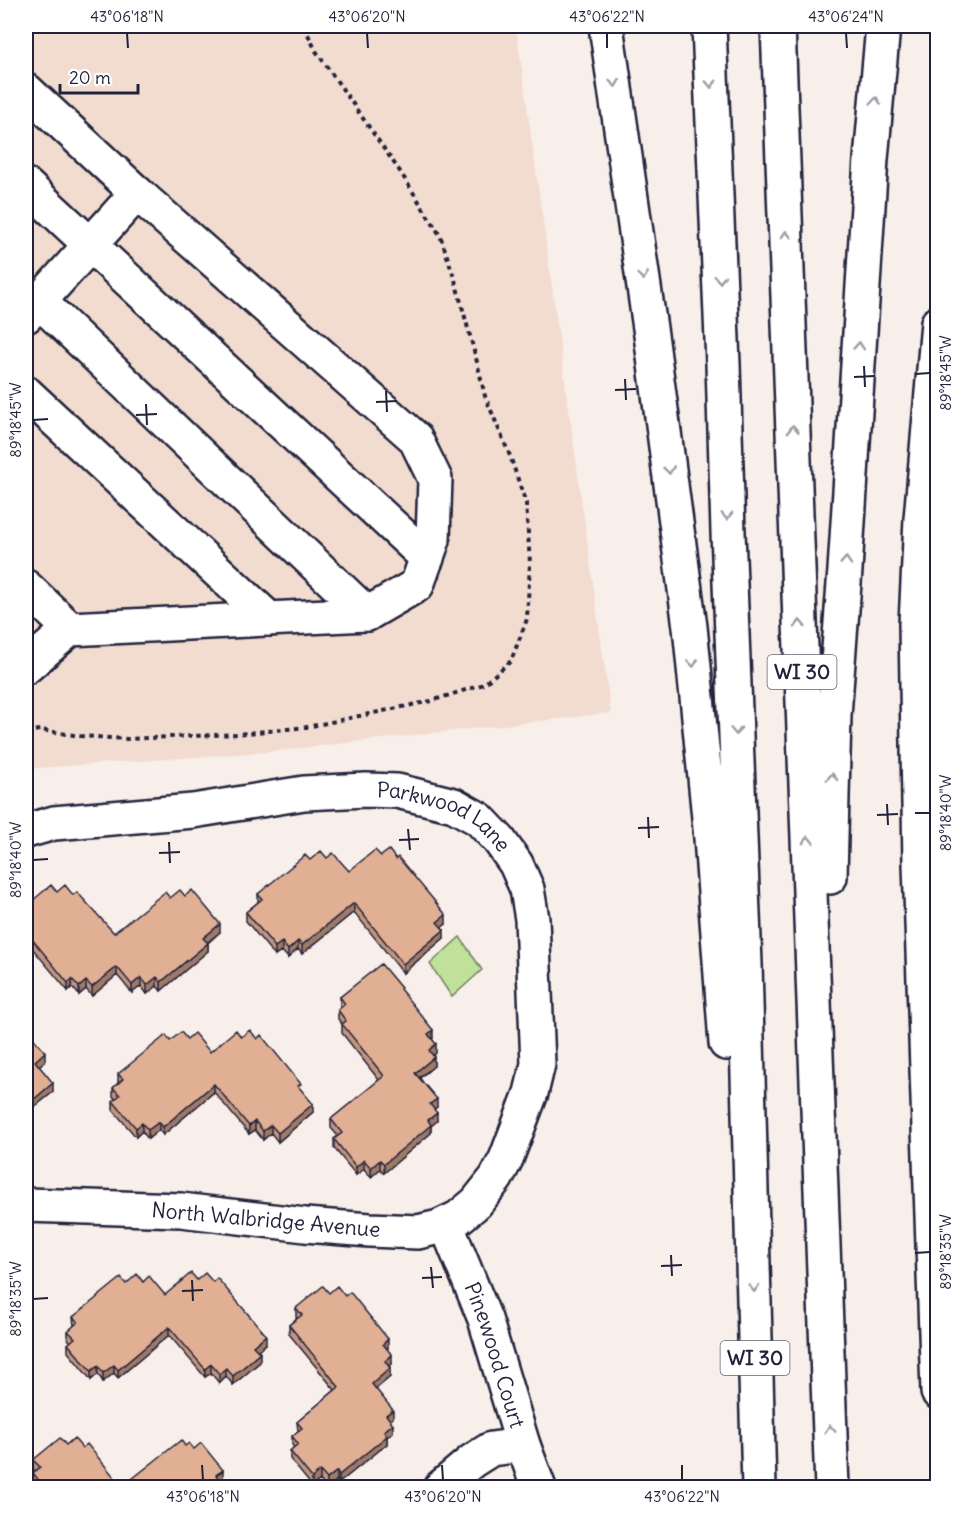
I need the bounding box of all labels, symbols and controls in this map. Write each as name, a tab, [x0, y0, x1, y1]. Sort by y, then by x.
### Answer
text: 43°06'18"N	[90, 7, 164, 26]
text: 43°06'20"N	[328, 7, 406, 26]
text: 43°06'22"N	[569, 7, 645, 26]
text: 43°06'24"N	[808, 7, 884, 26]
scale bar	[60, 57, 138, 95]
text: 20 m	[69, 66, 111, 89]
one-way arrow	[608, 79, 620, 88]
one-way arrow	[705, 79, 718, 88]
one-way arrow	[869, 97, 882, 106]
one-way arrow	[779, 230, 792, 239]
one-way arrow	[636, 272, 648, 281]
one-way arrow	[713, 274, 726, 283]
text: 89°18'45"W	[936, 335, 955, 411]
one-way arrow	[853, 341, 866, 350]
text: 89°18'45"W	[6, 382, 25, 458]
one-way arrow	[786, 425, 799, 434]
one-way arrow	[663, 465, 675, 474]
one-way arrow	[721, 511, 733, 520]
one-way arrow	[839, 557, 852, 566]
one-way arrow	[794, 620, 807, 629]
road number: WI 30	[768, 655, 836, 689]
one-way arrow	[686, 658, 699, 668]
one-way arrow	[729, 727, 742, 736]
one-way arrow	[826, 772, 838, 781]
text: 89°18'40"W	[936, 774, 955, 851]
street label: Parkwood Lane	[377, 776, 517, 857]
text: 89°18'40"W	[6, 821, 25, 898]
one-way arrow	[802, 836, 815, 845]
street label: North Walbridge Avenue	[150, 1196, 382, 1243]
text: 89°18'35"W	[936, 1214, 955, 1290]
text: 89°18'35"W	[6, 1261, 25, 1337]
street label: Pinewood Court	[458, 1278, 531, 1431]
one-way arrow	[747, 1283, 760, 1292]
road number: WI 30	[720, 1341, 789, 1375]
one-way arrow	[824, 1425, 837, 1434]
text: 43°06'18"N	[166, 1487, 240, 1506]
text: 43°06'20"N	[404, 1487, 482, 1506]
text: 43°06'22"N	[644, 1487, 720, 1506]

